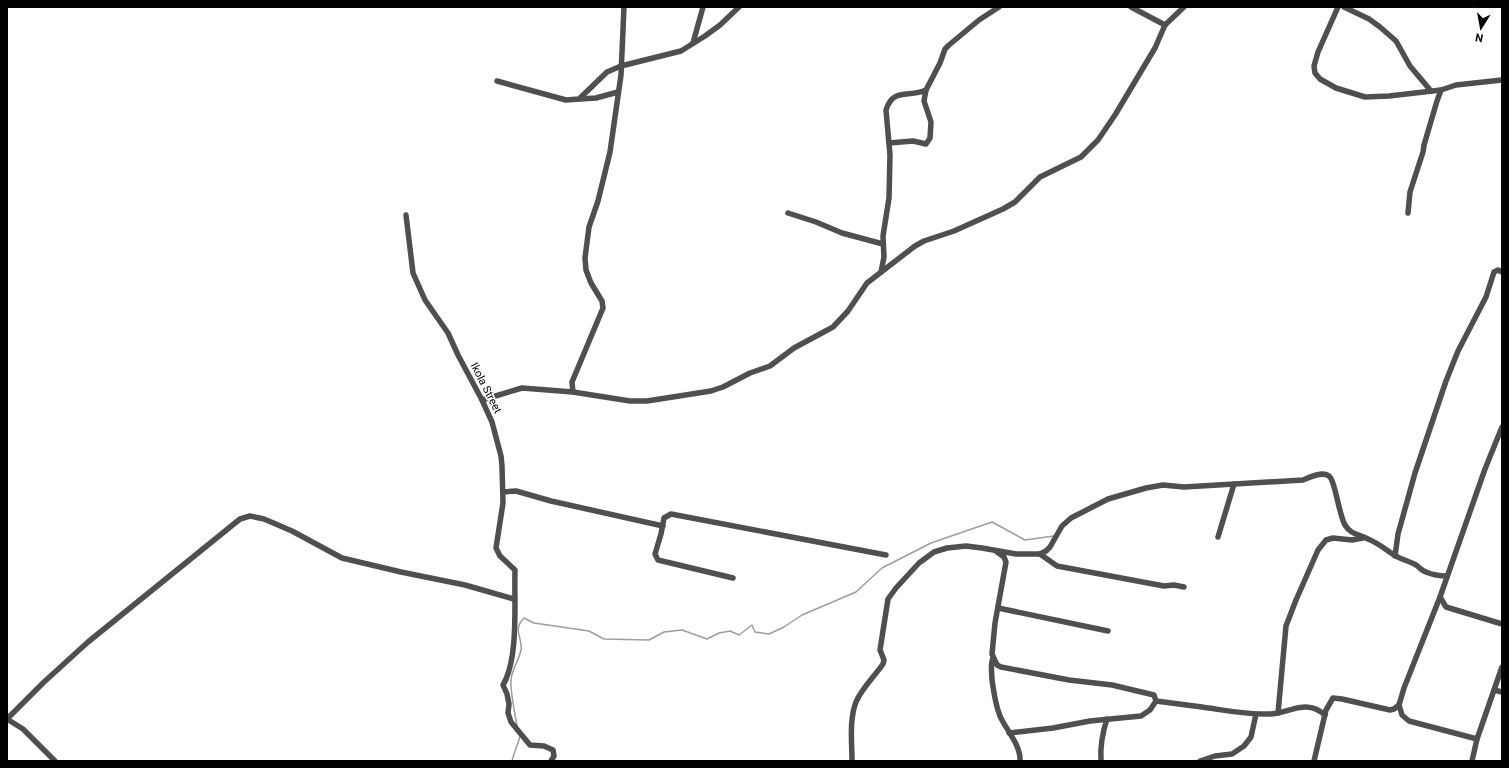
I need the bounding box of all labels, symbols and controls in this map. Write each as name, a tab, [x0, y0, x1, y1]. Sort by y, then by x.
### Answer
north arrow	[1461, 8, 1501, 48]
text: N	[1474, 30, 1484, 44]
street label: Ikola Street	[468, 360, 505, 416]

